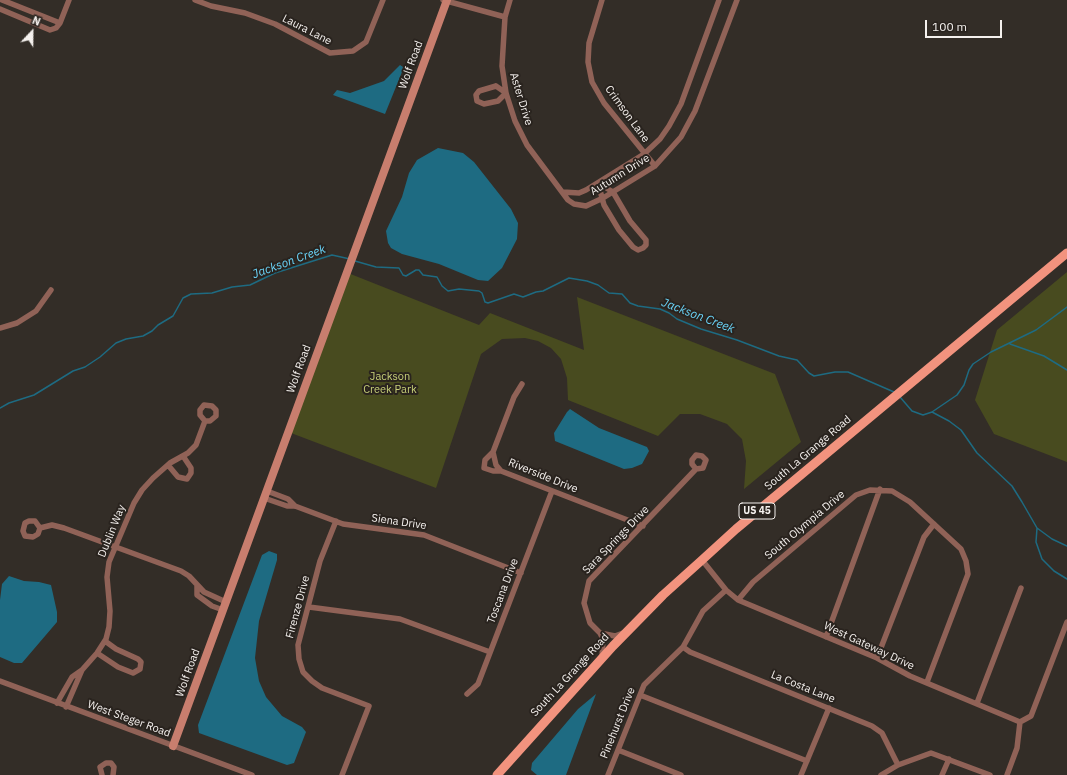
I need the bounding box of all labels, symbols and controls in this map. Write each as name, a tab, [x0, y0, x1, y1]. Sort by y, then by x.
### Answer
north arrow	[12, 12, 52, 52]
street label: Laura Lane	[280, 12, 334, 48]
scale bar	[927, 12, 1004, 38]
text: N	[30, 13, 43, 29]
text: 100 m	[932, 19, 967, 34]
street label: Wolf Road	[396, 39, 426, 91]
street label: Aster Drive	[507, 71, 535, 127]
street label: Crimson Lane	[602, 83, 652, 145]
street label: Autumn Drive	[588, 152, 652, 198]
water label: Jackson Creek	[250, 242, 328, 282]
water label: Jackson Creek	[660, 295, 736, 337]
street label: Wolf Road	[284, 343, 314, 395]
park label: Jackson Creek Park	[363, 370, 417, 396]
street label: South La Grange Road	[762, 413, 854, 493]
street label: Riverside Drive	[506, 456, 580, 496]
street label: South Olympia Drive	[762, 488, 848, 562]
street label: Dublin Way	[95, 503, 129, 559]
street label: Sara Springs Drive	[580, 503, 652, 577]
road number: US 45	[739, 503, 775, 519]
street label: Siena Drive	[371, 512, 427, 532]
street label: Toscana Drive	[485, 557, 521, 625]
street label: Firenze Drive	[283, 574, 313, 640]
street label: West Gateway Drive	[822, 619, 916, 673]
street label: South La Grange Road	[528, 631, 612, 719]
street label: Wolf Road	[173, 647, 203, 699]
street label: La Costa Lane	[769, 668, 837, 706]
street label: Pinehurst Drive	[598, 686, 638, 760]
street label: West Steger Road	[86, 698, 172, 740]

